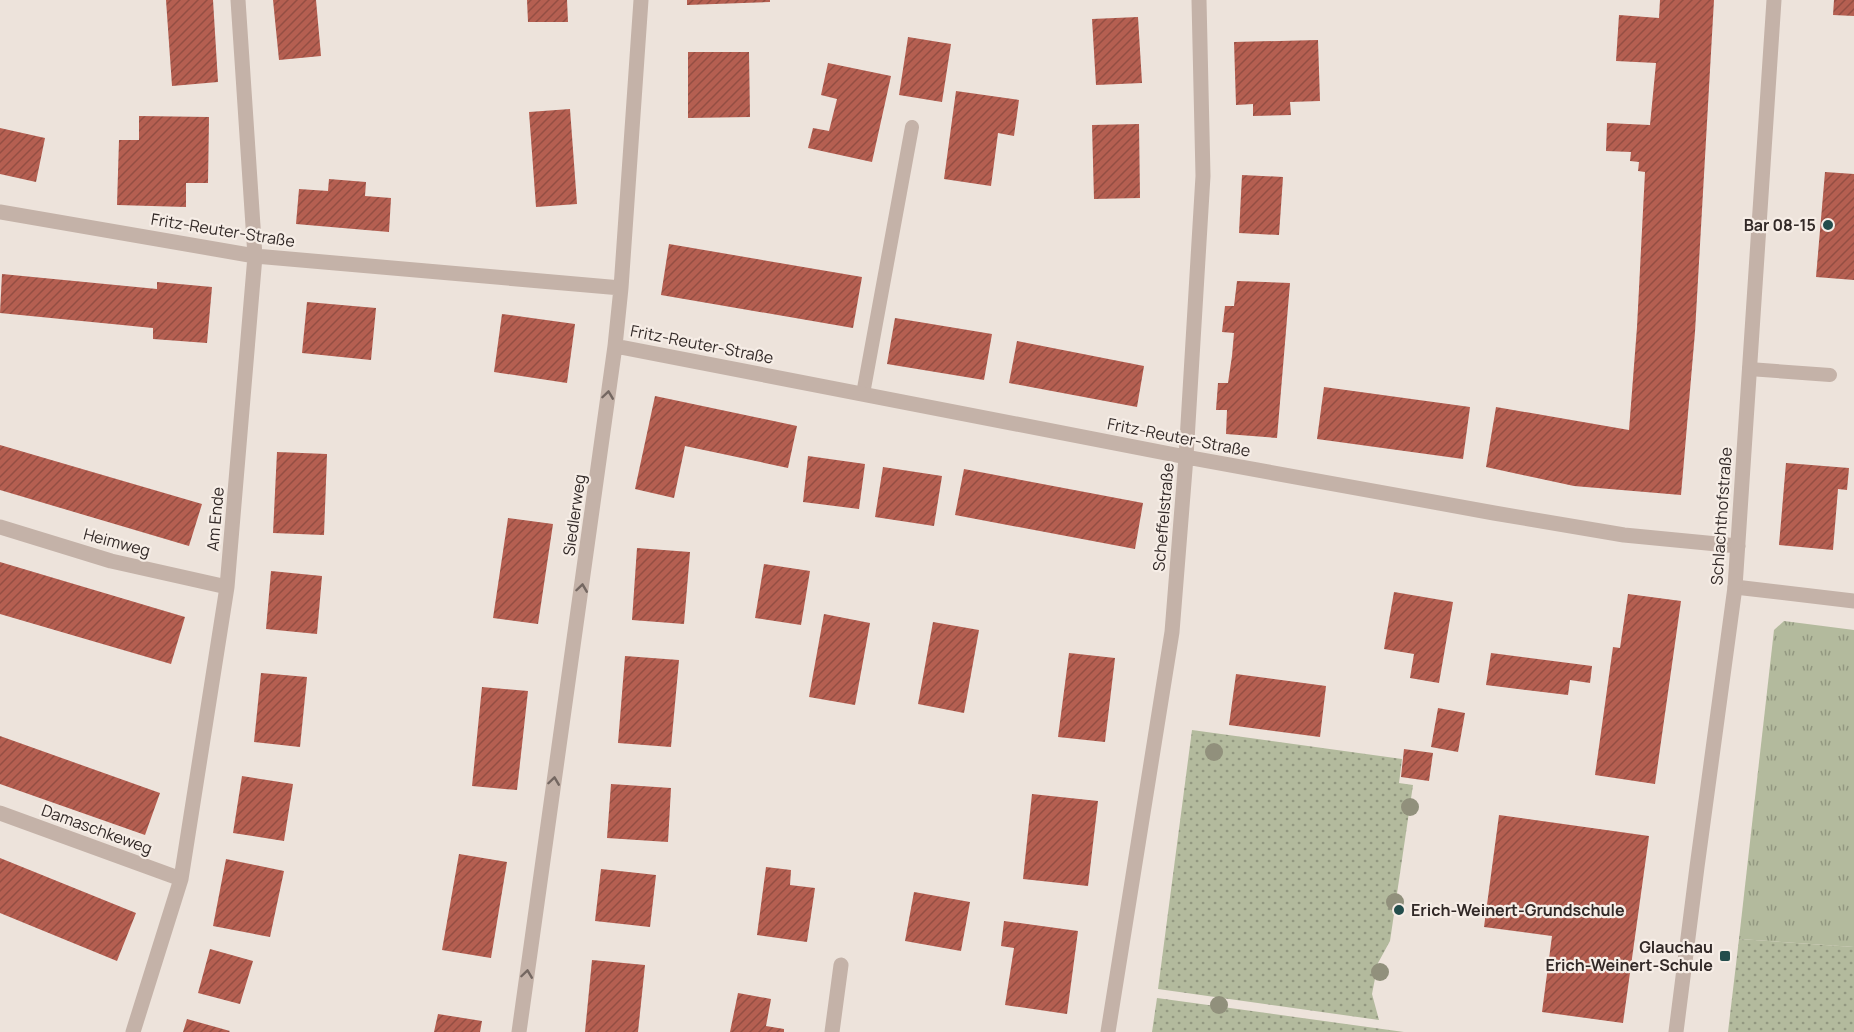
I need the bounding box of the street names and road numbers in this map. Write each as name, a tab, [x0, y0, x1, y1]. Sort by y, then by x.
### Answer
street label: Fritz-Reuter-Straße	[149, 208, 297, 252]
street label: Fritz-Reuter-Straße	[628, 319, 776, 369]
street label: Fritz-Reuter-Straße	[1105, 412, 1253, 462]
street label: Schlachthofstraße	[1705, 446, 1737, 586]
street label: Scheffelstraße	[1147, 462, 1179, 572]
street label: Siedlerweg	[557, 473, 591, 557]
street label: Am Ende	[201, 486, 229, 552]
street label: Heimweg	[81, 523, 153, 561]
street label: Damaschkeweg	[39, 799, 155, 859]

